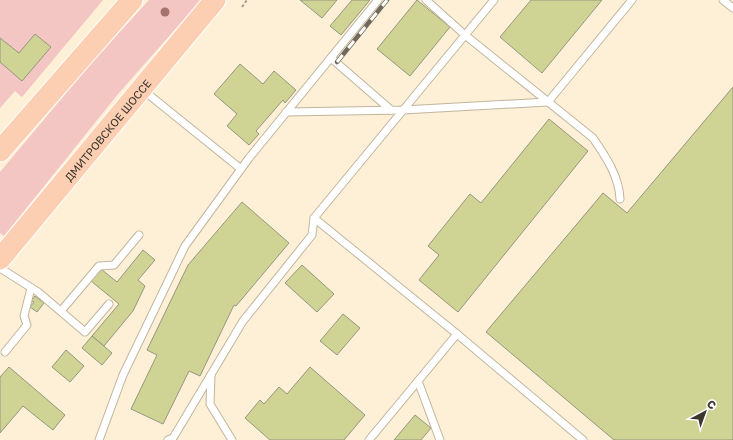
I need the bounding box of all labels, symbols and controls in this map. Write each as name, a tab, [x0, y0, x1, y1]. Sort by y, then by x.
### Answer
street label: ДМИТРОВСКОЕ ШОССЕ	[61, 76, 153, 183]
north arrow	[685, 392, 725, 432]
text: С	[705, 397, 719, 412]

